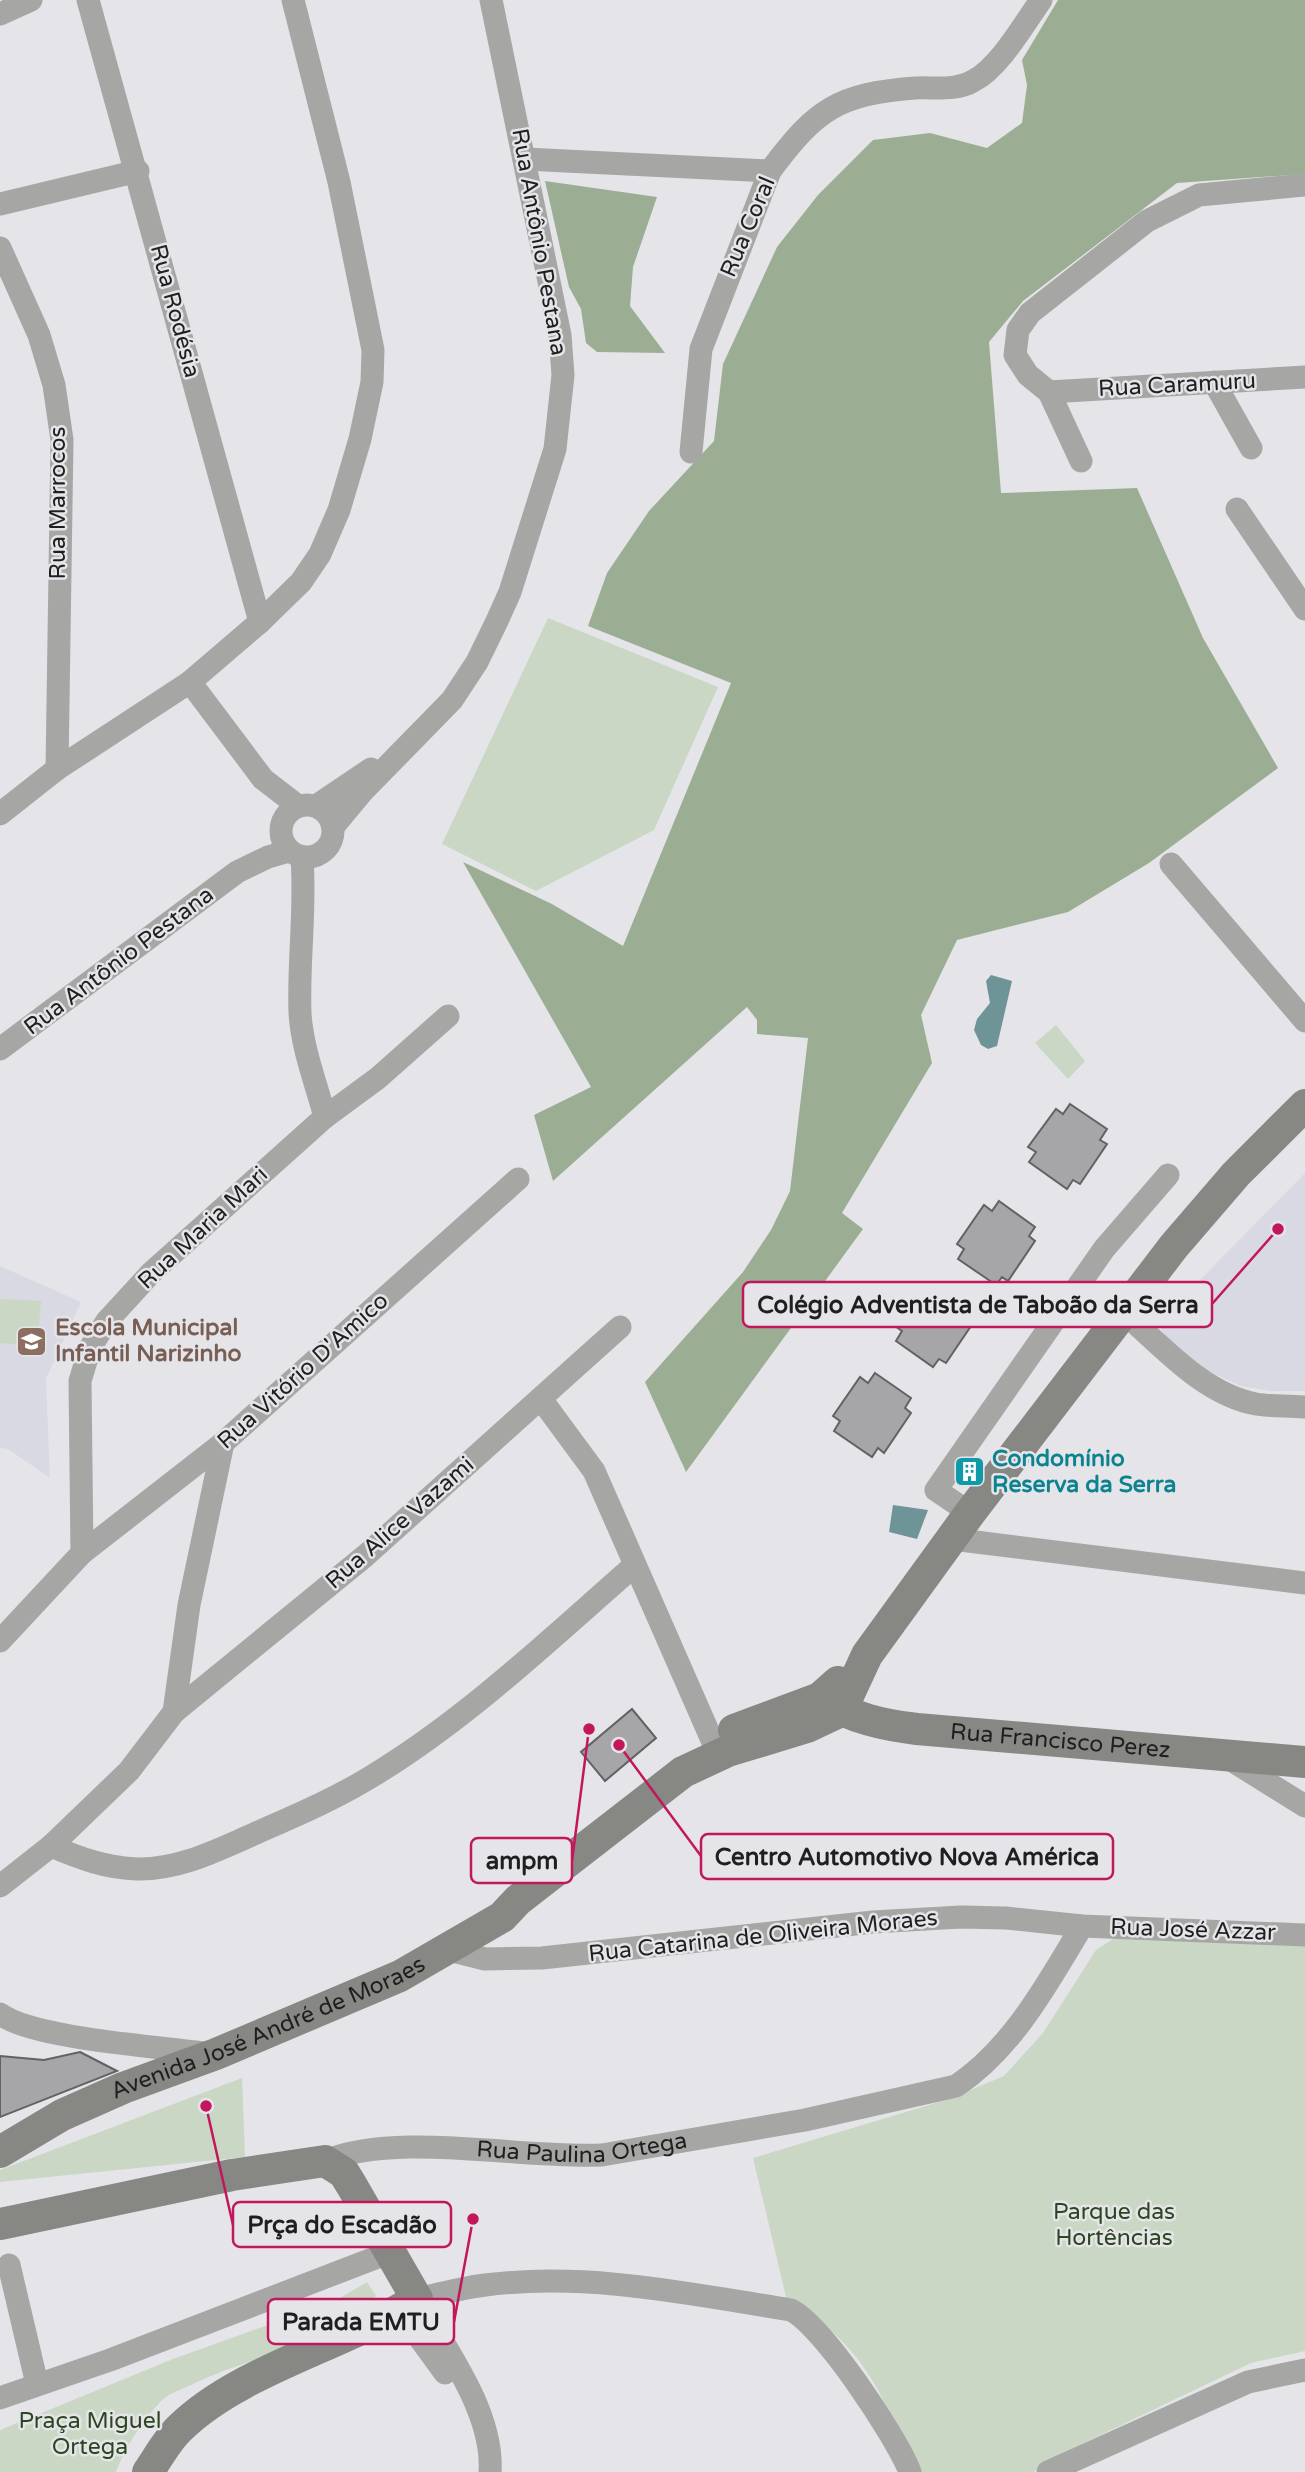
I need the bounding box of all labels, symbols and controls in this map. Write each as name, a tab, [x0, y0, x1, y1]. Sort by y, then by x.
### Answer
street label: Rua Antônio Pestana	[505, 126, 573, 358]
street label: Rua Coral	[714, 173, 782, 281]
street label: Rua Rodésia	[144, 241, 206, 381]
street label: Rua Caramuru	[1097, 367, 1257, 403]
street label: Rua Marrocos	[44, 427, 72, 579]
street label: Rua Antônio Pestana	[19, 881, 219, 1041]
street label: Rua Maria Mari	[132, 1161, 274, 1295]
callout: Colégio Adventista de Taboão da Serra	[743, 1282, 1212, 1327]
street label: Rua Vitório D'Amico	[212, 1287, 394, 1455]
text: Colégio Adventista de Taboão da Serra	[757, 1291, 1199, 1320]
place label: Escola Municipal Infantil Narizinho	[55, 1314, 241, 1368]
school or university icon: Escola Municipal Infantil Narizinho	[15, 1324, 49, 1358]
place label: Condomínio Reserva da Serra	[992, 1445, 1176, 1499]
street label: Rua Alice Vazami	[320, 1451, 480, 1595]
building icon: Condomínio Reserva da Serra	[952, 1455, 986, 1489]
street label: Rua Francisco Perez	[949, 1718, 1171, 1764]
callout: Centro Automotivo Nova América	[701, 1834, 1113, 1879]
callout: ampm	[471, 1838, 572, 1883]
text: Centro Automotivo Nova América	[715, 1843, 1099, 1872]
text: ampm	[486, 1847, 558, 1876]
street label: Rua Catarina de Oliveira Moraes	[587, 1904, 939, 1968]
street label: Rua José Azzar	[1110, 1913, 1277, 1947]
street label: Avenida José André de Moraes	[107, 1950, 430, 2106]
street label: Rua Paulina Ortega	[475, 2127, 689, 2169]
park label: Parque das Hortências	[1053, 2198, 1175, 2252]
callout: Prça do Escadão	[233, 2202, 451, 2247]
text: Prça do Escadão	[247, 2211, 437, 2240]
callout: Parada EMTU	[268, 2299, 454, 2344]
text: Parada EMTU	[282, 2308, 440, 2337]
park label: Praça Miguel Ortega	[18, 2407, 162, 2461]

